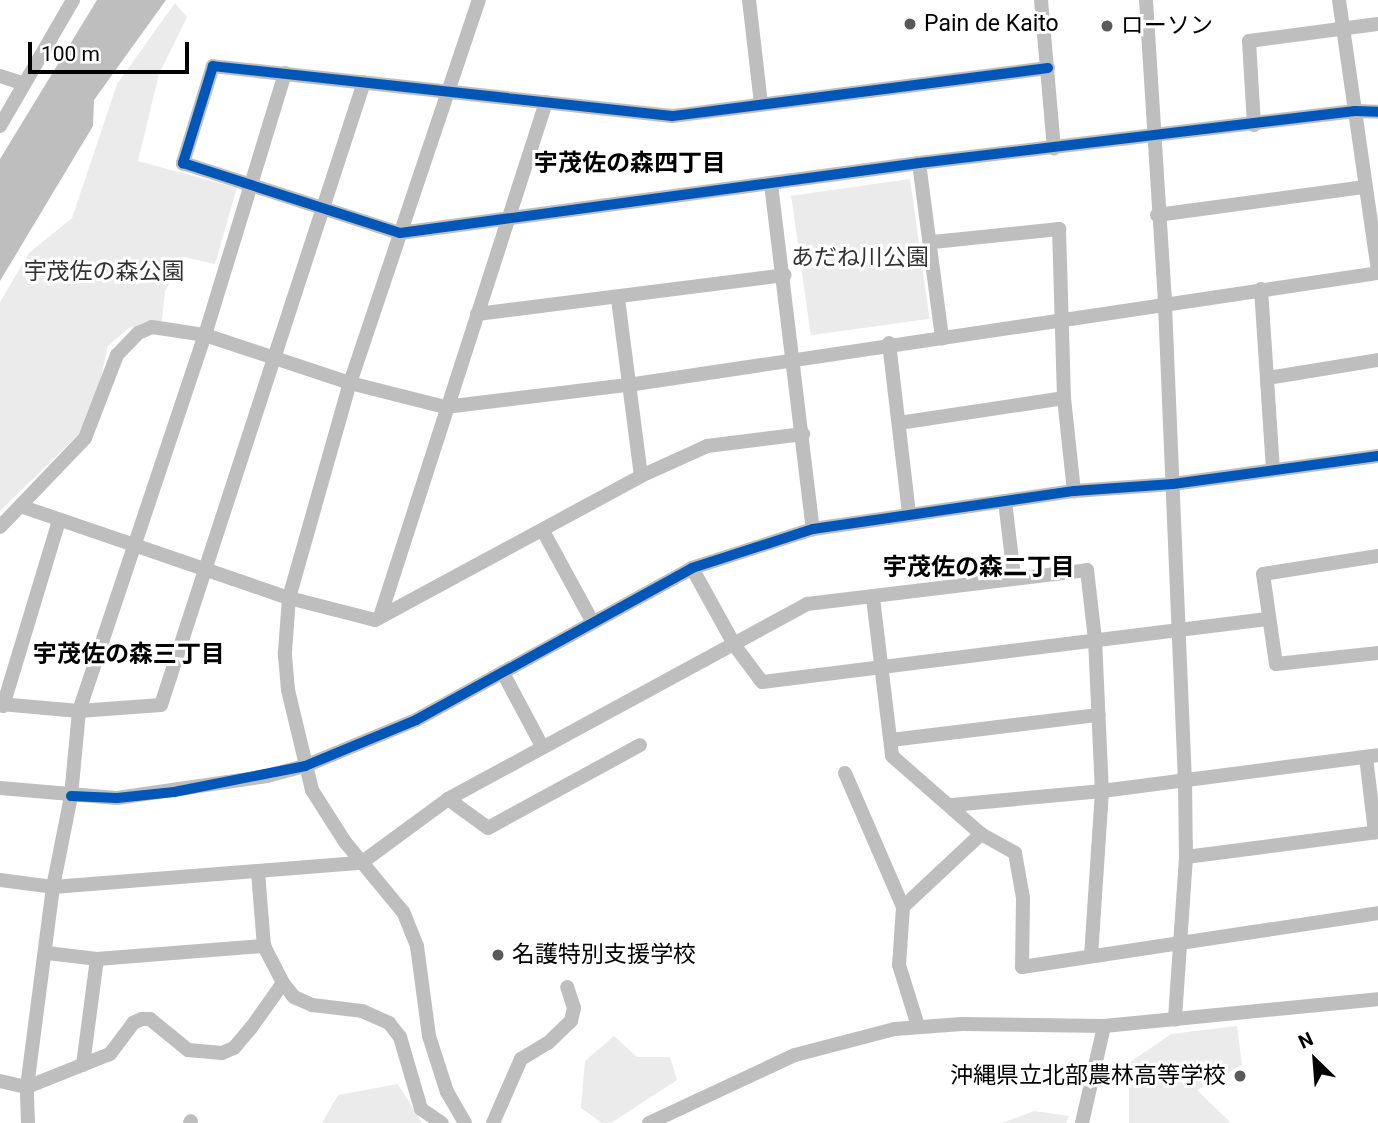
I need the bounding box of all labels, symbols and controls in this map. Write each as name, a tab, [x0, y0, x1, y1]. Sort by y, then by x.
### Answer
place label: Pain de Kaito	[924, 10, 1059, 38]
place label: ローソン	[1121, 12, 1213, 40]
marker: Pain de Kaito	[902, 16, 918, 32]
marker: ローソン	[1099, 18, 1115, 34]
scale bar	[32, 28, 192, 72]
text: 100 m	[41, 42, 100, 66]
district label: 宇茂佐の森四丁目	[534, 150, 726, 178]
park label: あだね川公園	[791, 244, 929, 272]
park label: 宇茂佐の森公園	[24, 258, 184, 286]
district label: 宇茂佐の森二丁目	[883, 554, 1075, 582]
district label: 宇茂佐の森三丁目	[33, 641, 225, 669]
place label: 名護特別支援学校	[512, 941, 696, 969]
marker: 名護特別支援学校	[490, 947, 506, 963]
north arrow	[1280, 1025, 1350, 1095]
text: N	[1295, 1027, 1317, 1054]
place label: 沖縄県立北部農林高等学校	[950, 1062, 1226, 1090]
marker: 沖縄県立北部農林高等学校	[1232, 1068, 1248, 1084]

